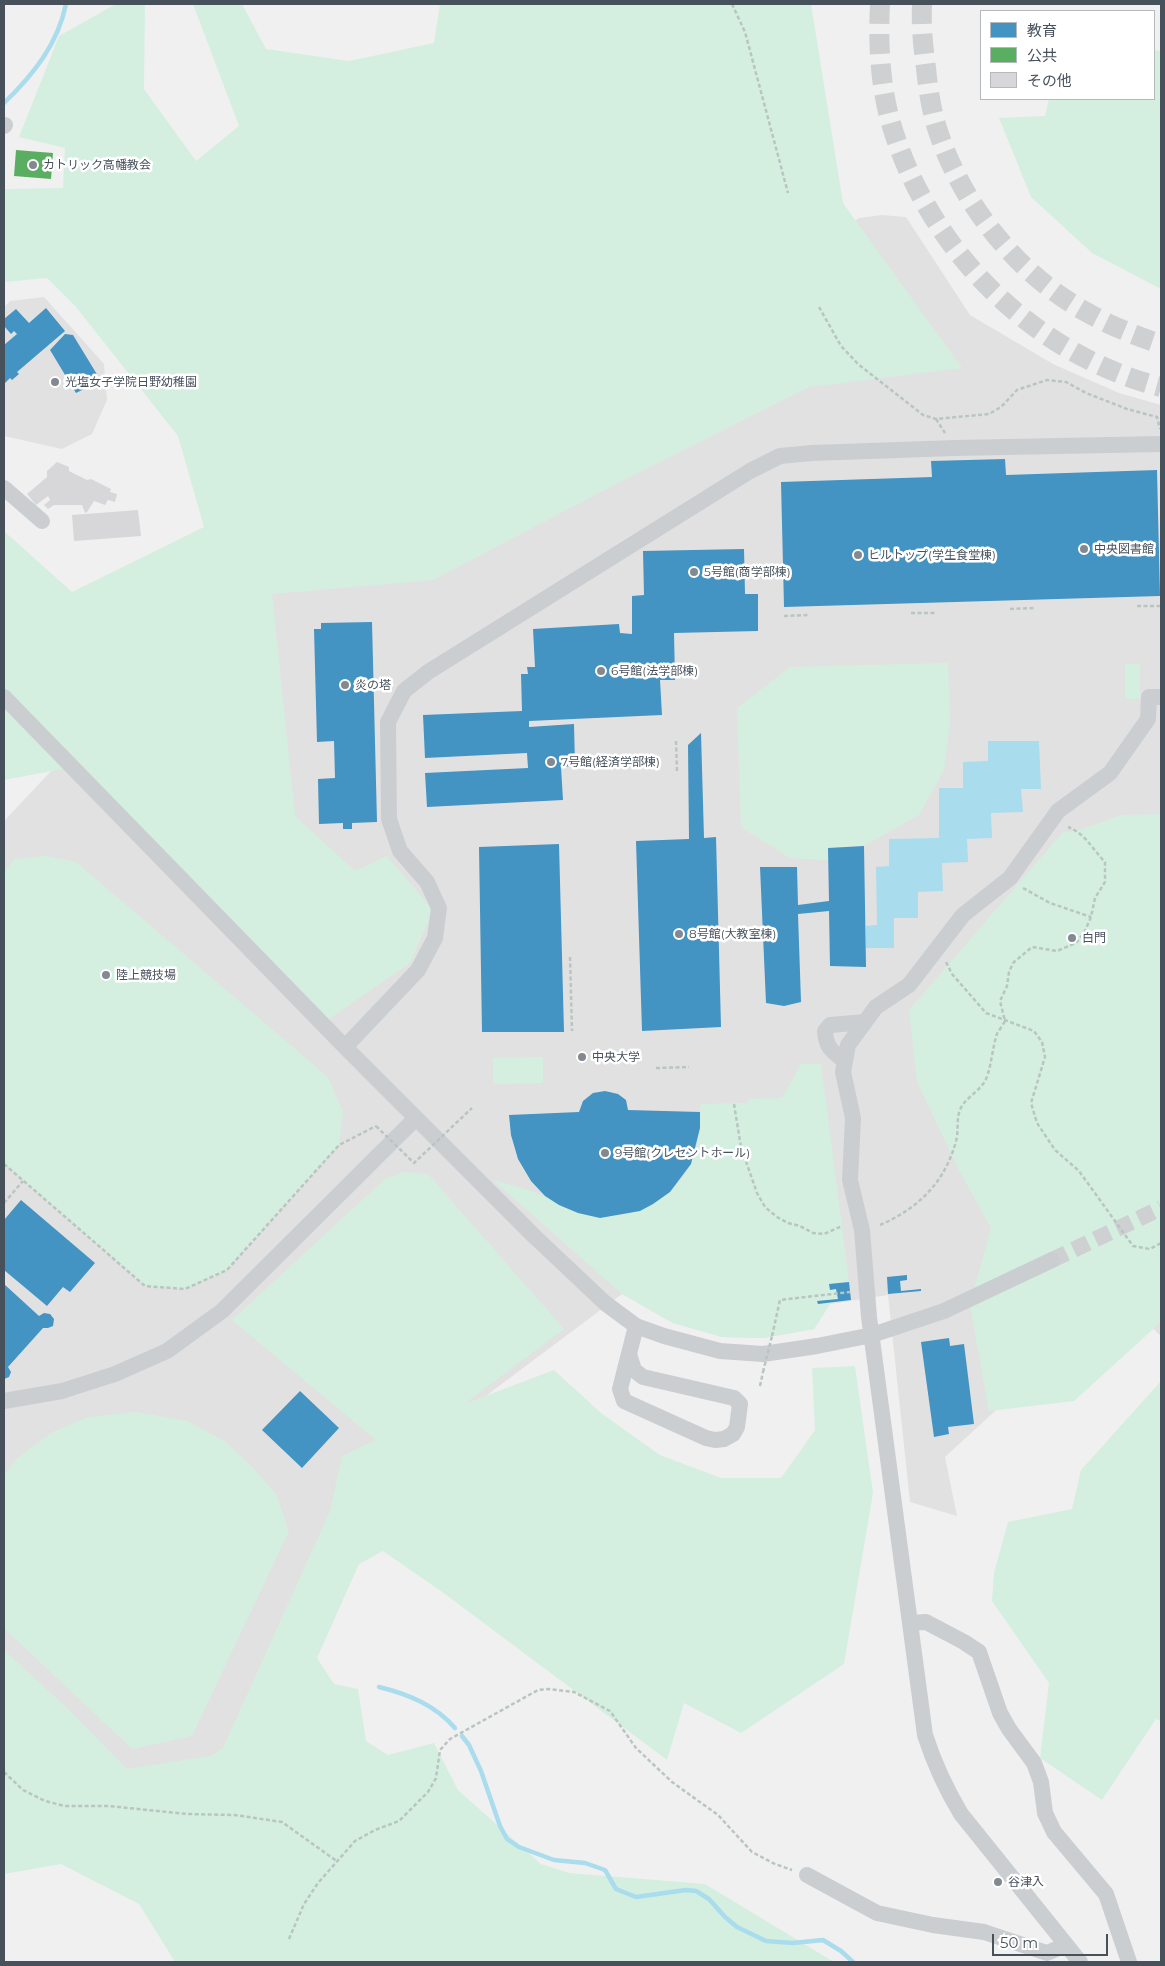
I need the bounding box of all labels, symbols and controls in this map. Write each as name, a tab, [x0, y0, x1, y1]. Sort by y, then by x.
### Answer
legend	[980, 10, 1155, 100]
text: 教育	[1027, 21, 1057, 40]
text: 公共	[1027, 46, 1057, 65]
text: その他	[1027, 71, 1072, 90]
place label: カトリック高幡教会	[43, 158, 151, 172]
marker: カトリック高幡教会	[27, 159, 39, 171]
place label: 光塩女子学院日野幼稚園	[65, 375, 197, 389]
marker: 光塩女子学院日野幼稚園	[49, 376, 61, 388]
place label: 中央図書館	[1094, 542, 1154, 556]
marker: 中央図書館	[1078, 543, 1090, 555]
place label: ヒルトップ(学生食堂棟)	[868, 548, 996, 562]
marker: ヒルトップ(学生食堂棟)	[852, 549, 864, 561]
place label: 5号館(商学部棟)	[704, 565, 791, 579]
marker: 5号館(商学部棟)	[688, 566, 700, 578]
place label: 6号館(法学部棟)	[611, 664, 698, 678]
marker: 6号館(法学部棟)	[595, 665, 607, 677]
place label: 炎の塔	[355, 678, 391, 692]
marker: 炎の塔	[339, 679, 351, 691]
place label: 7号館(経済学部棟)	[561, 755, 660, 769]
marker: 7号館(経済学部棟)	[545, 756, 557, 768]
place label: 8号館(大教室棟)	[689, 927, 777, 941]
marker: 8号館(大教室棟)	[673, 928, 685, 940]
place label: 白門	[1082, 931, 1106, 945]
marker: 白門	[1066, 932, 1078, 944]
place label: 陸上競技場	[116, 968, 176, 982]
marker: 陸上競技場	[100, 969, 112, 981]
place label: 中央大学	[592, 1050, 640, 1064]
marker: 中央大学	[576, 1051, 588, 1063]
place label: 9号館(クレセントホール)	[615, 1146, 750, 1160]
marker: 9号館(クレセントホール)	[599, 1147, 611, 1159]
place label: 谷津入	[1008, 1875, 1044, 1889]
marker: 谷津入	[992, 1876, 1004, 1888]
scale bar	[995, 1924, 1111, 1956]
text: 50 m	[1000, 1933, 1038, 1952]

